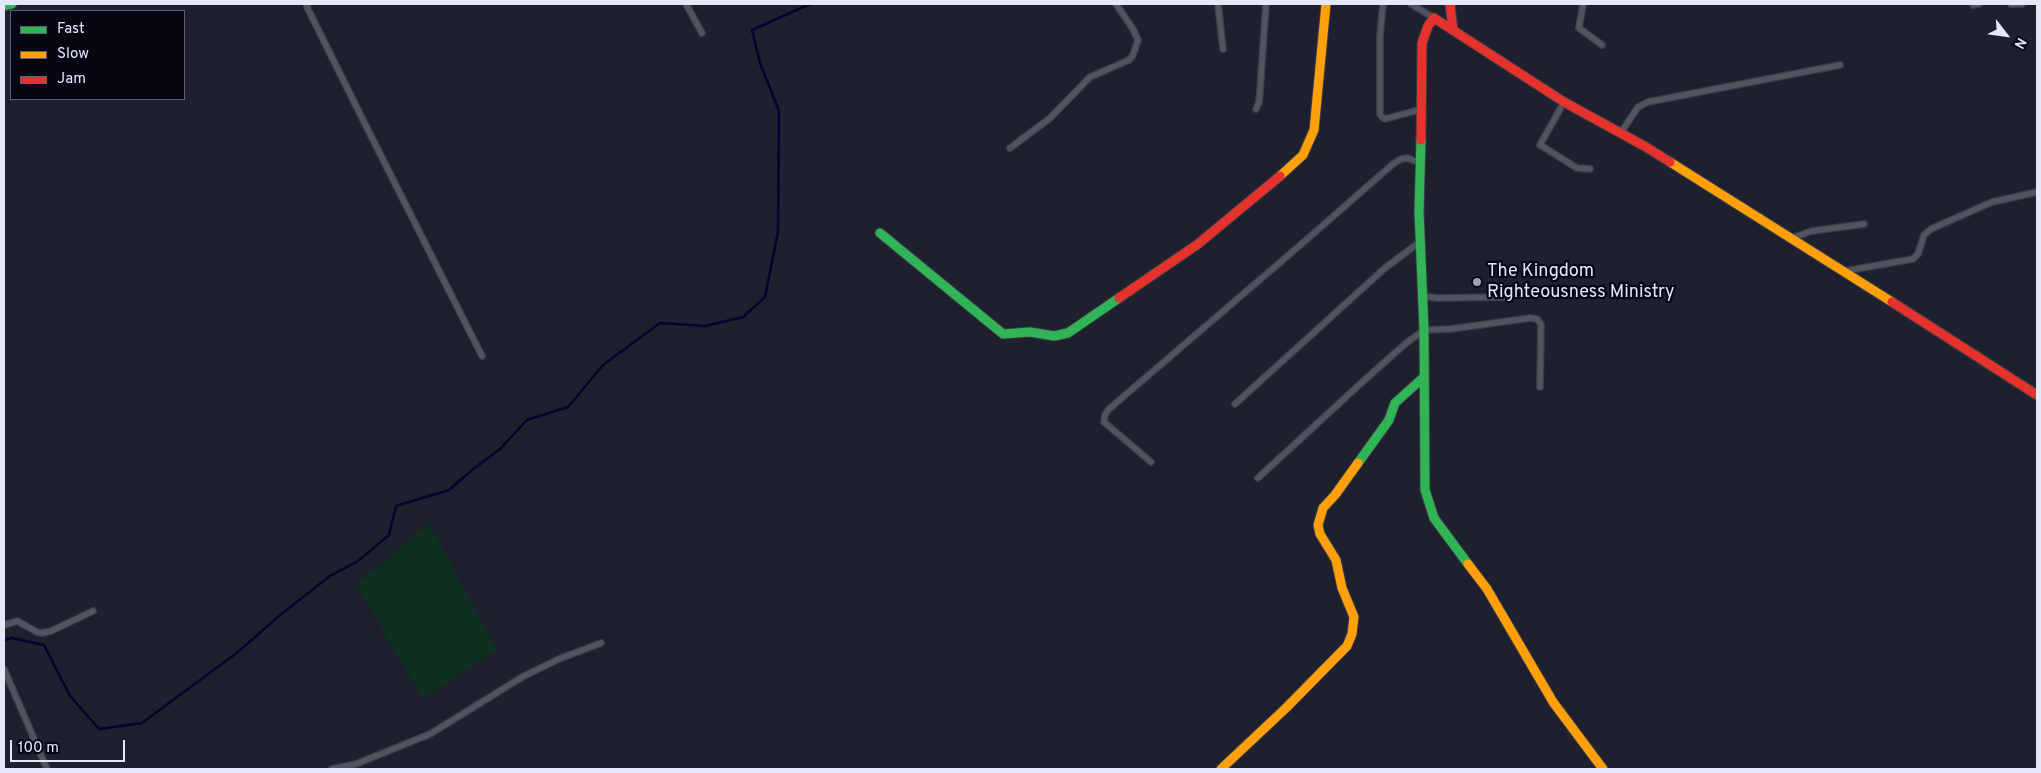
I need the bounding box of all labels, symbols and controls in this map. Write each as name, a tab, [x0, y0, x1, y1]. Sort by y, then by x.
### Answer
legend	[10, 10, 185, 100]
north arrow	[1981, 10, 2031, 60]
text: Fast	[57, 20, 85, 39]
text: N	[2010, 34, 2029, 51]
text: Slow	[57, 45, 89, 64]
text: Jam	[57, 70, 86, 89]
place label: The Kingdom Righteousness Ministry	[1487, 261, 1675, 304]
marker: The Kingdom Righteousness Ministry	[1471, 276, 1483, 288]
scale bar	[12, 730, 128, 762]
text: 100 m	[18, 739, 59, 758]

